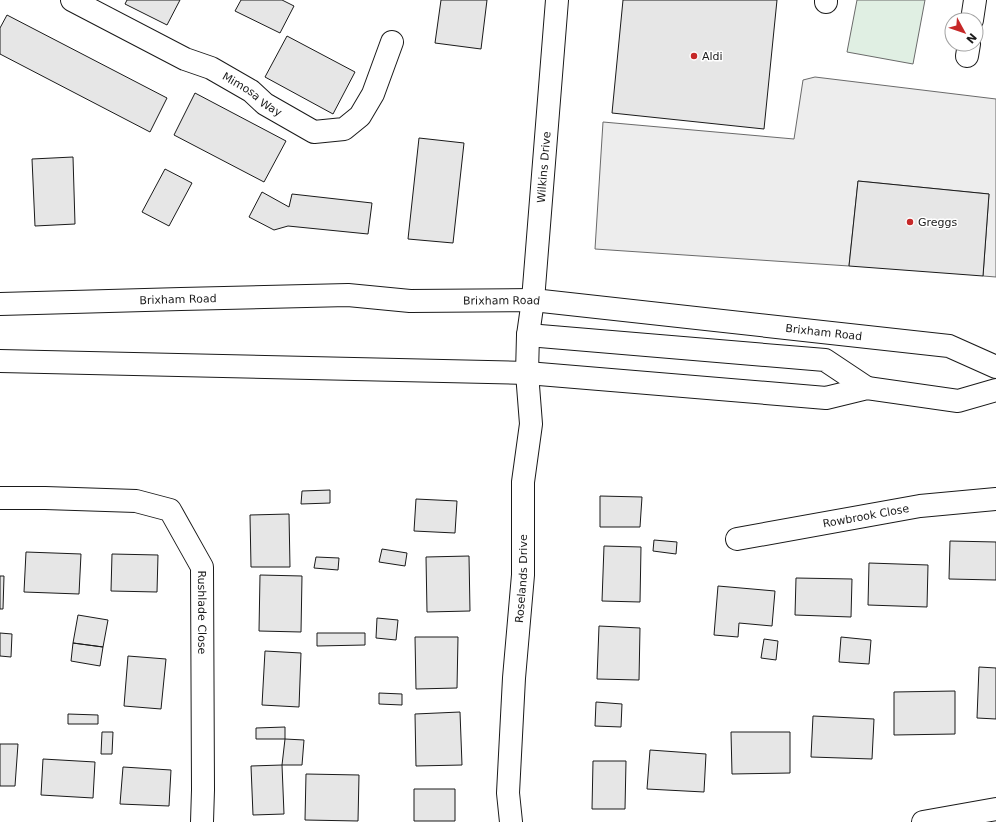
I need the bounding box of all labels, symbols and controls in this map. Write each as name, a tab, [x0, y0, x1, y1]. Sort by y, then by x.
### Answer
north arrow	[944, 12, 984, 52]
text: N	[963, 30, 979, 46]
place label: Aldi	[702, 50, 723, 63]
marker: Aldi	[689, 51, 699, 61]
street label: Mimosa Way	[220, 69, 285, 119]
street label: Wilkins Drive	[534, 131, 553, 204]
place label: Greggs	[918, 216, 958, 229]
marker: Greggs	[905, 217, 915, 227]
street label: Brixham Road	[139, 292, 217, 307]
street label: Brixham Road	[463, 293, 541, 307]
street label: Brixham Road	[785, 321, 863, 343]
street label: Rowbrook Close	[822, 502, 910, 530]
street label: Roselands Drive	[512, 534, 530, 623]
street label: Rushlade Close	[196, 570, 209, 655]

